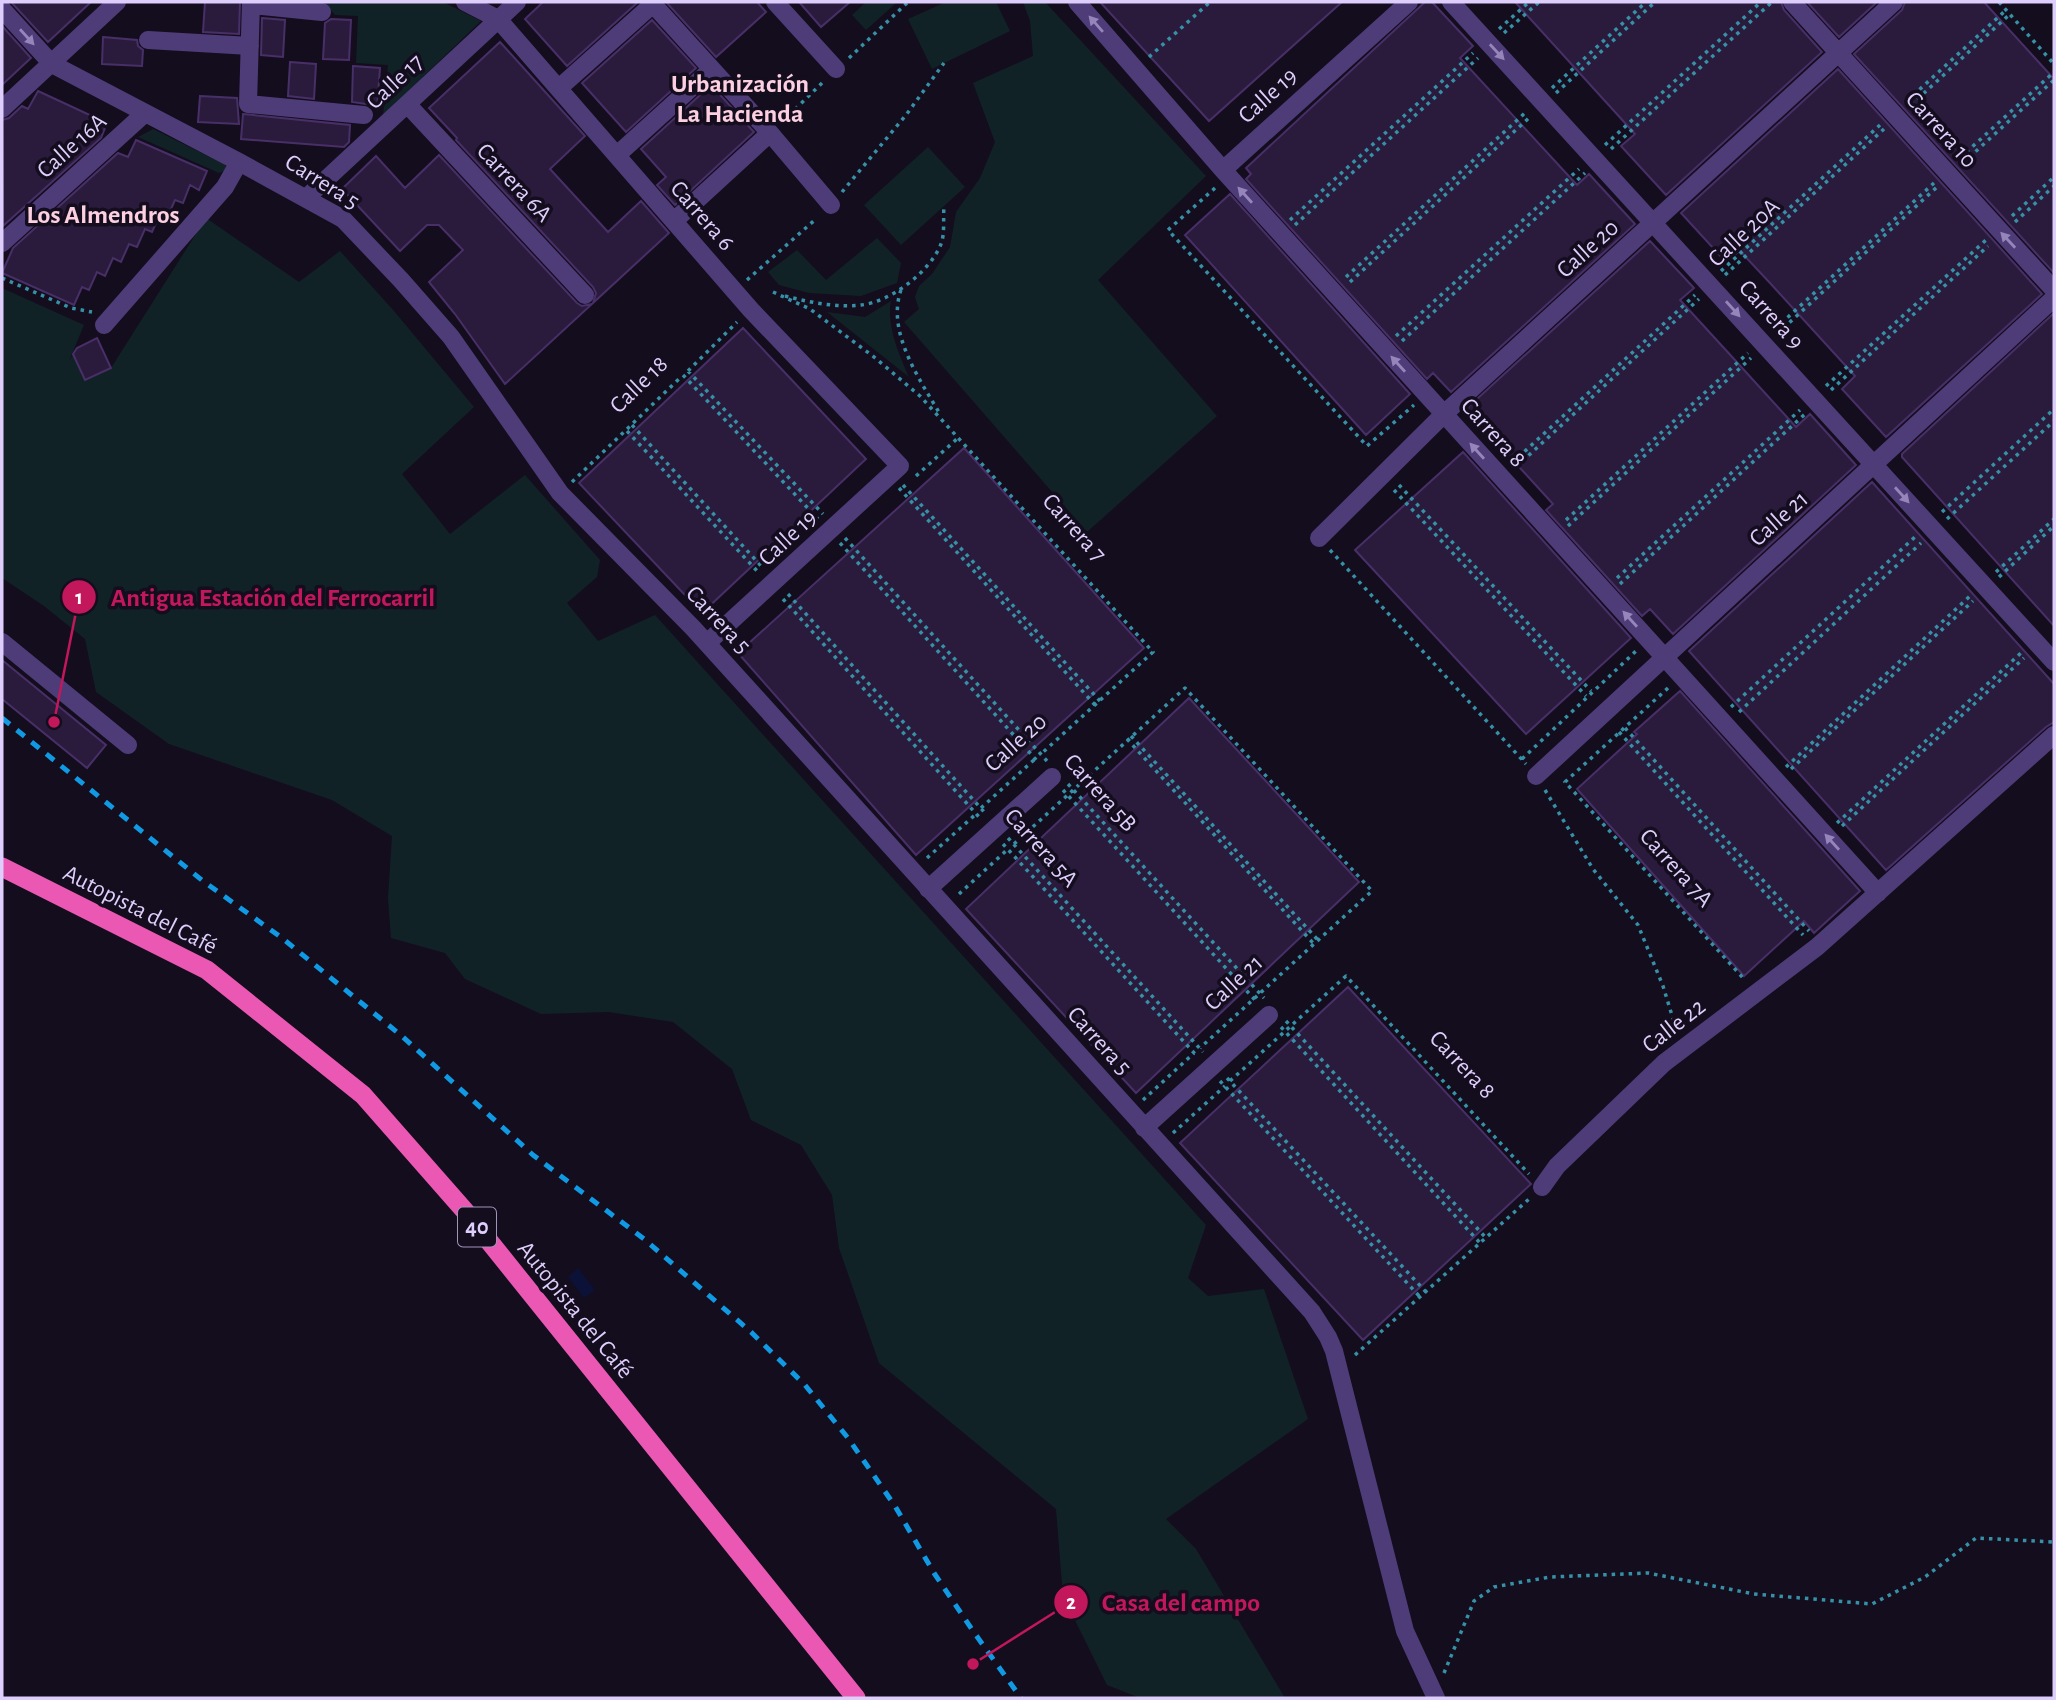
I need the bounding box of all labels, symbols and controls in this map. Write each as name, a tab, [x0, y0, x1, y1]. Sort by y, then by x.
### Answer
one-way arrow	[1089, 15, 1104, 32]
one-way arrow	[18, 28, 34, 45]
one-way arrow	[1489, 43, 1505, 60]
street label: Calle 17	[362, 50, 428, 114]
street label: Calle 19	[1234, 64, 1302, 128]
district label: Urbanización La Hacienda	[671, 71, 809, 127]
street label: Carrera 10	[1901, 87, 1981, 173]
street label: Calle 16A	[33, 109, 111, 183]
street label: Carrera 6A	[472, 139, 556, 227]
street label: Carrera 5	[281, 150, 363, 214]
street label: Carrera 6	[665, 177, 739, 255]
one-way arrow	[1237, 186, 1253, 204]
street label: Calle 20A	[1704, 194, 1784, 272]
district label: Los Almendros	[26, 202, 180, 228]
street label: Calle 20	[1552, 215, 1624, 283]
one-way arrow	[2001, 232, 2017, 249]
street label: Carrera 9	[1734, 276, 1808, 354]
one-way arrow	[1724, 300, 1740, 317]
street label: Calle 18	[605, 352, 673, 418]
one-way arrow	[1390, 355, 1406, 373]
street label: Carrera 8	[1456, 394, 1530, 472]
one-way arrow	[1469, 442, 1485, 460]
one-way arrow	[1894, 486, 1910, 503]
street label: Calle 21	[1745, 487, 1813, 551]
street label: Carrera 7	[1037, 489, 1111, 567]
street label: Calle 19	[754, 505, 822, 571]
callout: Antigua Estación del Ferrocarril	[61, 574, 449, 621]
street label: Carrera 5	[681, 582, 755, 658]
text: Antigua Estación del Ferrocarril	[111, 585, 435, 611]
text: 1	[75, 587, 83, 608]
one-way arrow	[1622, 611, 1638, 628]
street label: Calle 20	[980, 709, 1052, 777]
street label: Carrera 5B	[1059, 750, 1141, 836]
street label: Carrera 5A	[1000, 804, 1082, 892]
street label: Carrera 7A	[1635, 824, 1717, 912]
one-way arrow	[1825, 834, 1840, 851]
street label: Autopista del Café	[59, 861, 221, 959]
street label: Calle 21	[1200, 950, 1268, 1016]
street label: Calle 22	[1638, 994, 1710, 1058]
street label: Carrera 5	[1062, 1002, 1136, 1080]
street label: Carrera 8	[1425, 1026, 1499, 1104]
road number: 40	[458, 1208, 496, 1246]
street label: Autopista del Café	[513, 1237, 637, 1383]
callout: Casa del campo	[1053, 1578, 1274, 1625]
text: Casa del campo	[1102, 1590, 1260, 1616]
text: 2	[1066, 1592, 1076, 1613]

